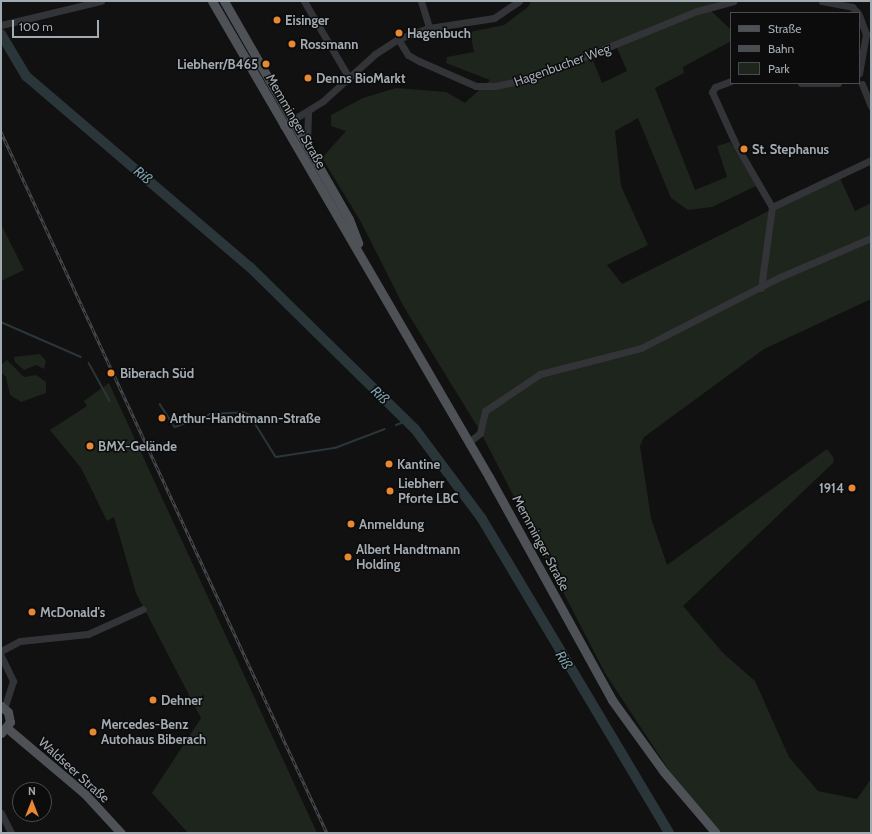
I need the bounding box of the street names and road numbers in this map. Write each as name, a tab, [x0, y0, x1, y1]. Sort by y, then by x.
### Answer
street label: Hagenbucher Weg	[512, 40, 612, 90]
street label: Memminger Straße	[263, 71, 329, 171]
street label: Memminger Straße	[509, 492, 573, 594]
street label: Waldseer Straße	[35, 734, 113, 806]

